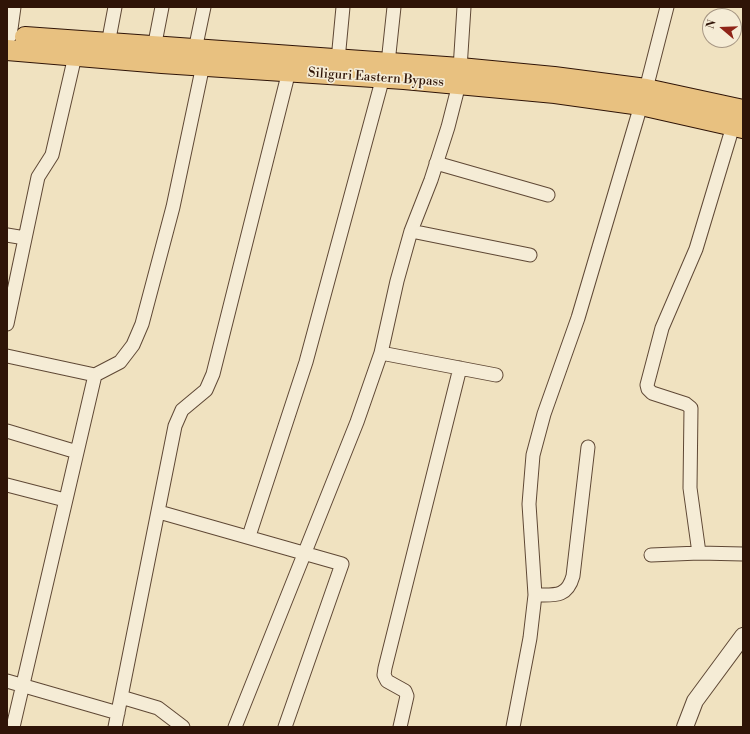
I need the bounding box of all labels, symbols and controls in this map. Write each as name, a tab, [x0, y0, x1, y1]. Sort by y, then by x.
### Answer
north arrow	[702, 8, 742, 48]
text: N	[704, 18, 720, 31]
street label: Siliguri Eastern Bypass	[308, 65, 444, 91]

